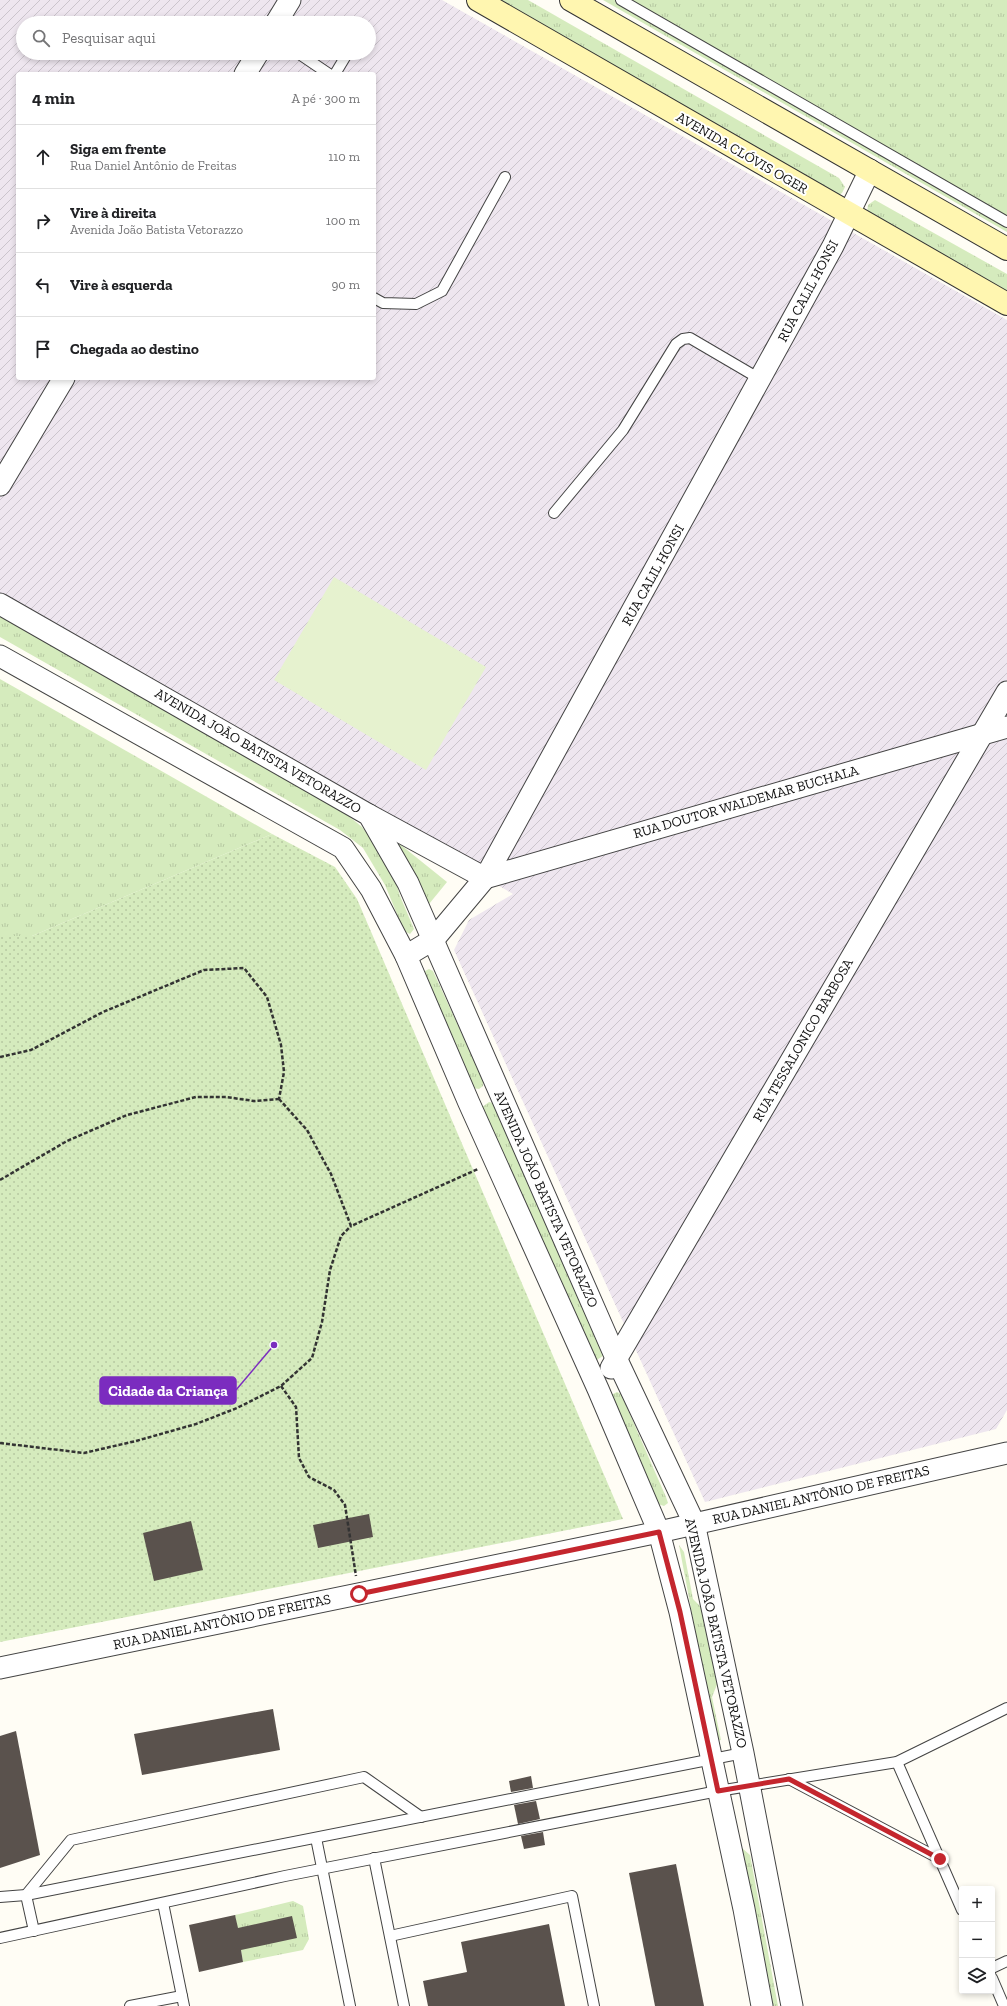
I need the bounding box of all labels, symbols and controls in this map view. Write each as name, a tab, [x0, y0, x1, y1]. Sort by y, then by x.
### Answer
search box	[16, 16, 376, 60]
icon: search	[30, 27, 52, 49]
text: Pesquisar aqui	[62, 29, 156, 47]
text: 4 min	[32, 88, 75, 108]
text: A pé · 300 m	[292, 91, 360, 106]
street label: AVENIDA CLÓVIS OGER	[673, 108, 811, 198]
text: Siga em frente	[70, 140, 166, 158]
icon: ahead	[32, 146, 54, 168]
text: 110 m	[328, 149, 360, 164]
text: Rua Daniel Antônio de Freitas	[70, 158, 237, 173]
text: Vire à direita	[70, 204, 156, 222]
icon: right	[32, 210, 54, 232]
text: 100 m	[326, 213, 360, 228]
text: Avenida João Batista Vetorazzo	[70, 222, 243, 237]
street label: RUA CALIL HONSI	[774, 237, 842, 345]
icon: left	[32, 274, 54, 296]
text: Vire à esquerda	[70, 276, 173, 294]
text: 90 m	[331, 277, 360, 292]
icon: arrive	[32, 338, 54, 360]
text: Chegada ao destino	[70, 340, 199, 358]
street label: RUA CALIL HONSI	[618, 521, 688, 629]
street label: AVENIDA JOÃO BATISTA VETORAZZO	[152, 685, 364, 817]
street label: RUA DOUTOR WALDEMAR BUCHALA	[631, 761, 861, 842]
street label: RUA TESSALONICO BARBOSA	[749, 955, 857, 1125]
street label: AVENIDA JOÃO BATISTA VETORAZZO	[490, 1088, 602, 1310]
callout: Cidade da Criança	[100, 1377, 236, 1404]
text: Cidade da Criança	[108, 1382, 228, 1400]
street label: RUA DANIEL ANTÔNIO DE FREITAS	[711, 1462, 931, 1528]
street label: AVENIDA JOÃO BATISTA VETORAZZO	[681, 1516, 751, 1750]
route start	[350, 1585, 368, 1603]
street label: RUA DANIEL ANTÔNIO DE FREITAS	[112, 1591, 332, 1653]
route end	[931, 1850, 949, 1868]
map controls	[959, 1886, 995, 1994]
button: +	[959, 1886, 995, 1922]
button: −	[959, 1922, 995, 1958]
button: layers	[959, 1958, 995, 1994]

